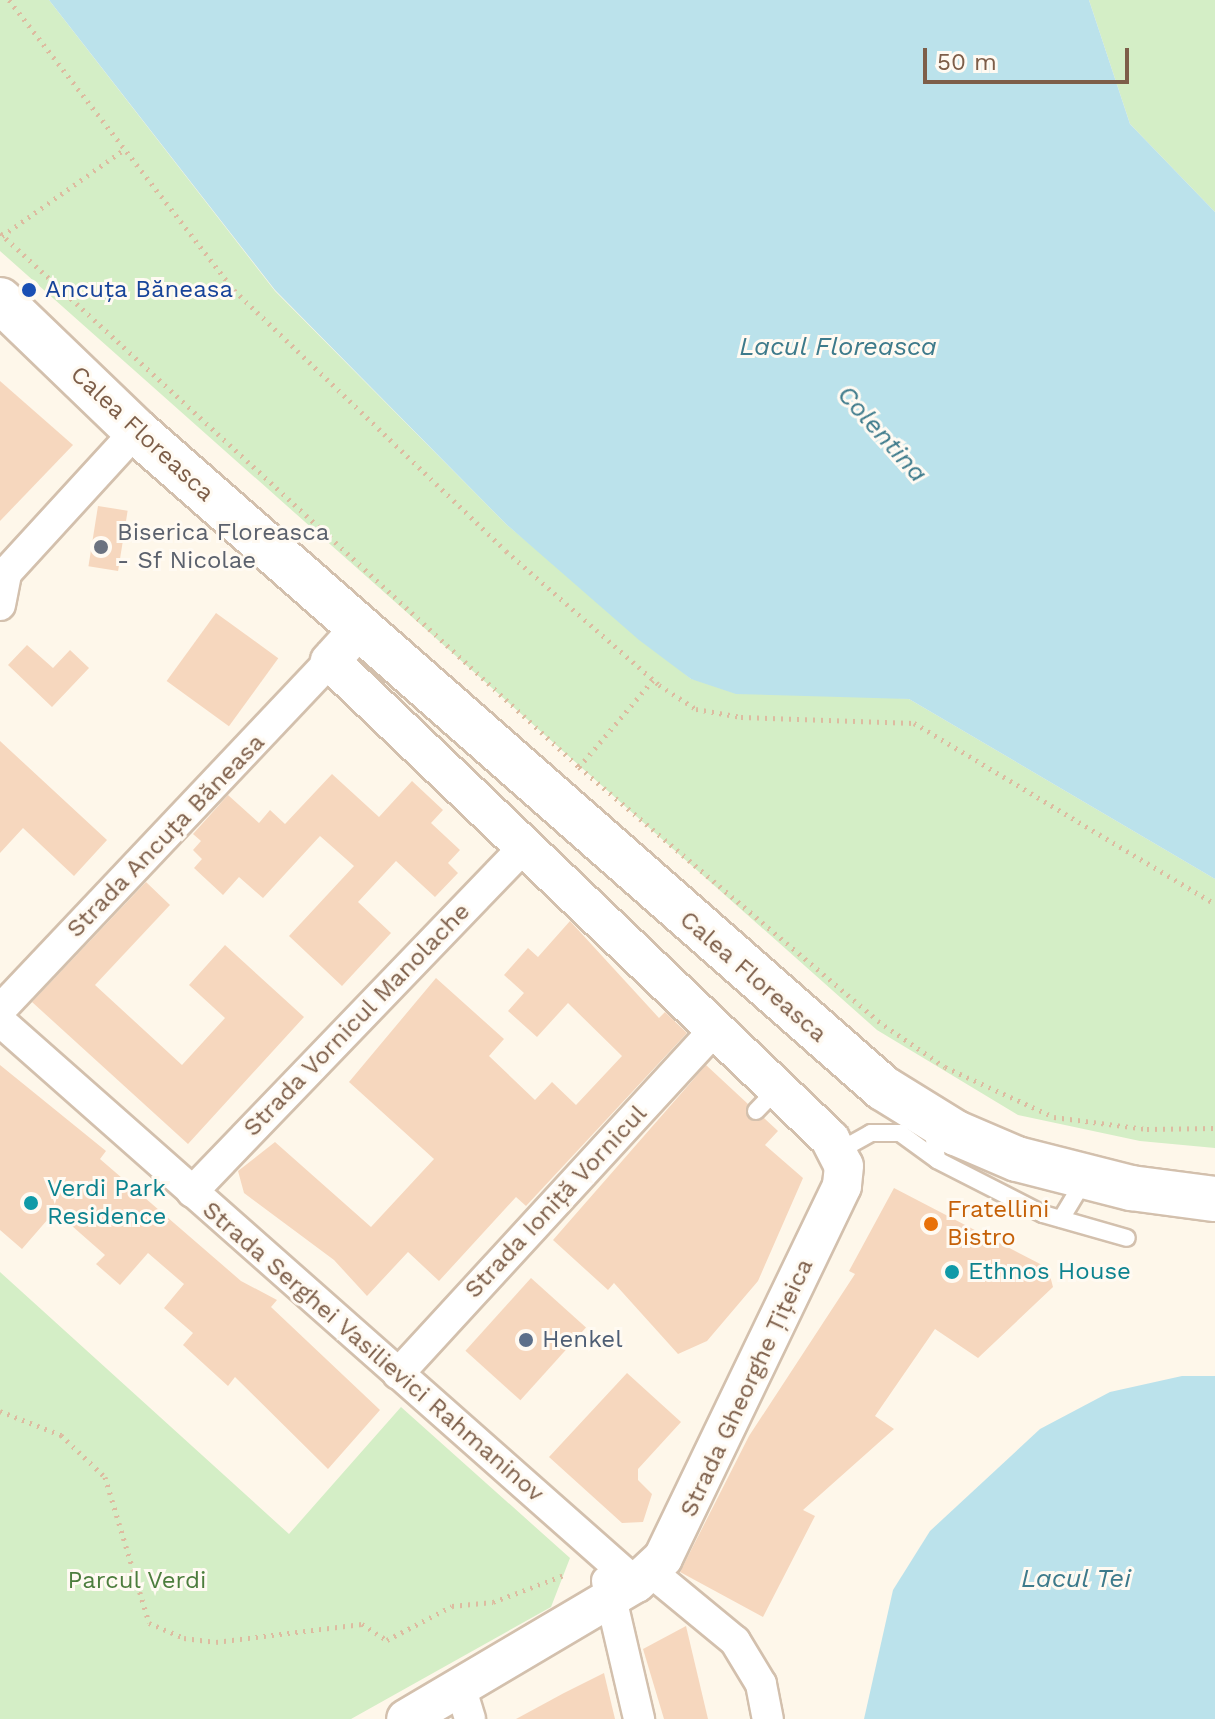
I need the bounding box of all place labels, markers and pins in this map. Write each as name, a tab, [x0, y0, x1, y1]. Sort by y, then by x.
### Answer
place label: Ancuța Băneasa	[45, 276, 234, 304]
marker: Ancuța Băneasa	[20, 281, 38, 299]
place label: Biserica Floreasca - Sf Nicolae	[117, 519, 330, 575]
marker: Biserica Floreasca - Sf Nicolae	[92, 538, 110, 556]
place label: Verdi Park Residence	[47, 1175, 166, 1231]
marker: Verdi Park Residence	[22, 1194, 40, 1212]
place label: Fratellini Bistro	[947, 1196, 1049, 1252]
marker: Fratellini Bistro	[922, 1215, 940, 1233]
place label: Ethnos House	[968, 1258, 1131, 1286]
marker: Ethnos House	[943, 1263, 961, 1281]
place label: Henkel	[542, 1326, 622, 1354]
marker: Henkel	[517, 1331, 535, 1349]

